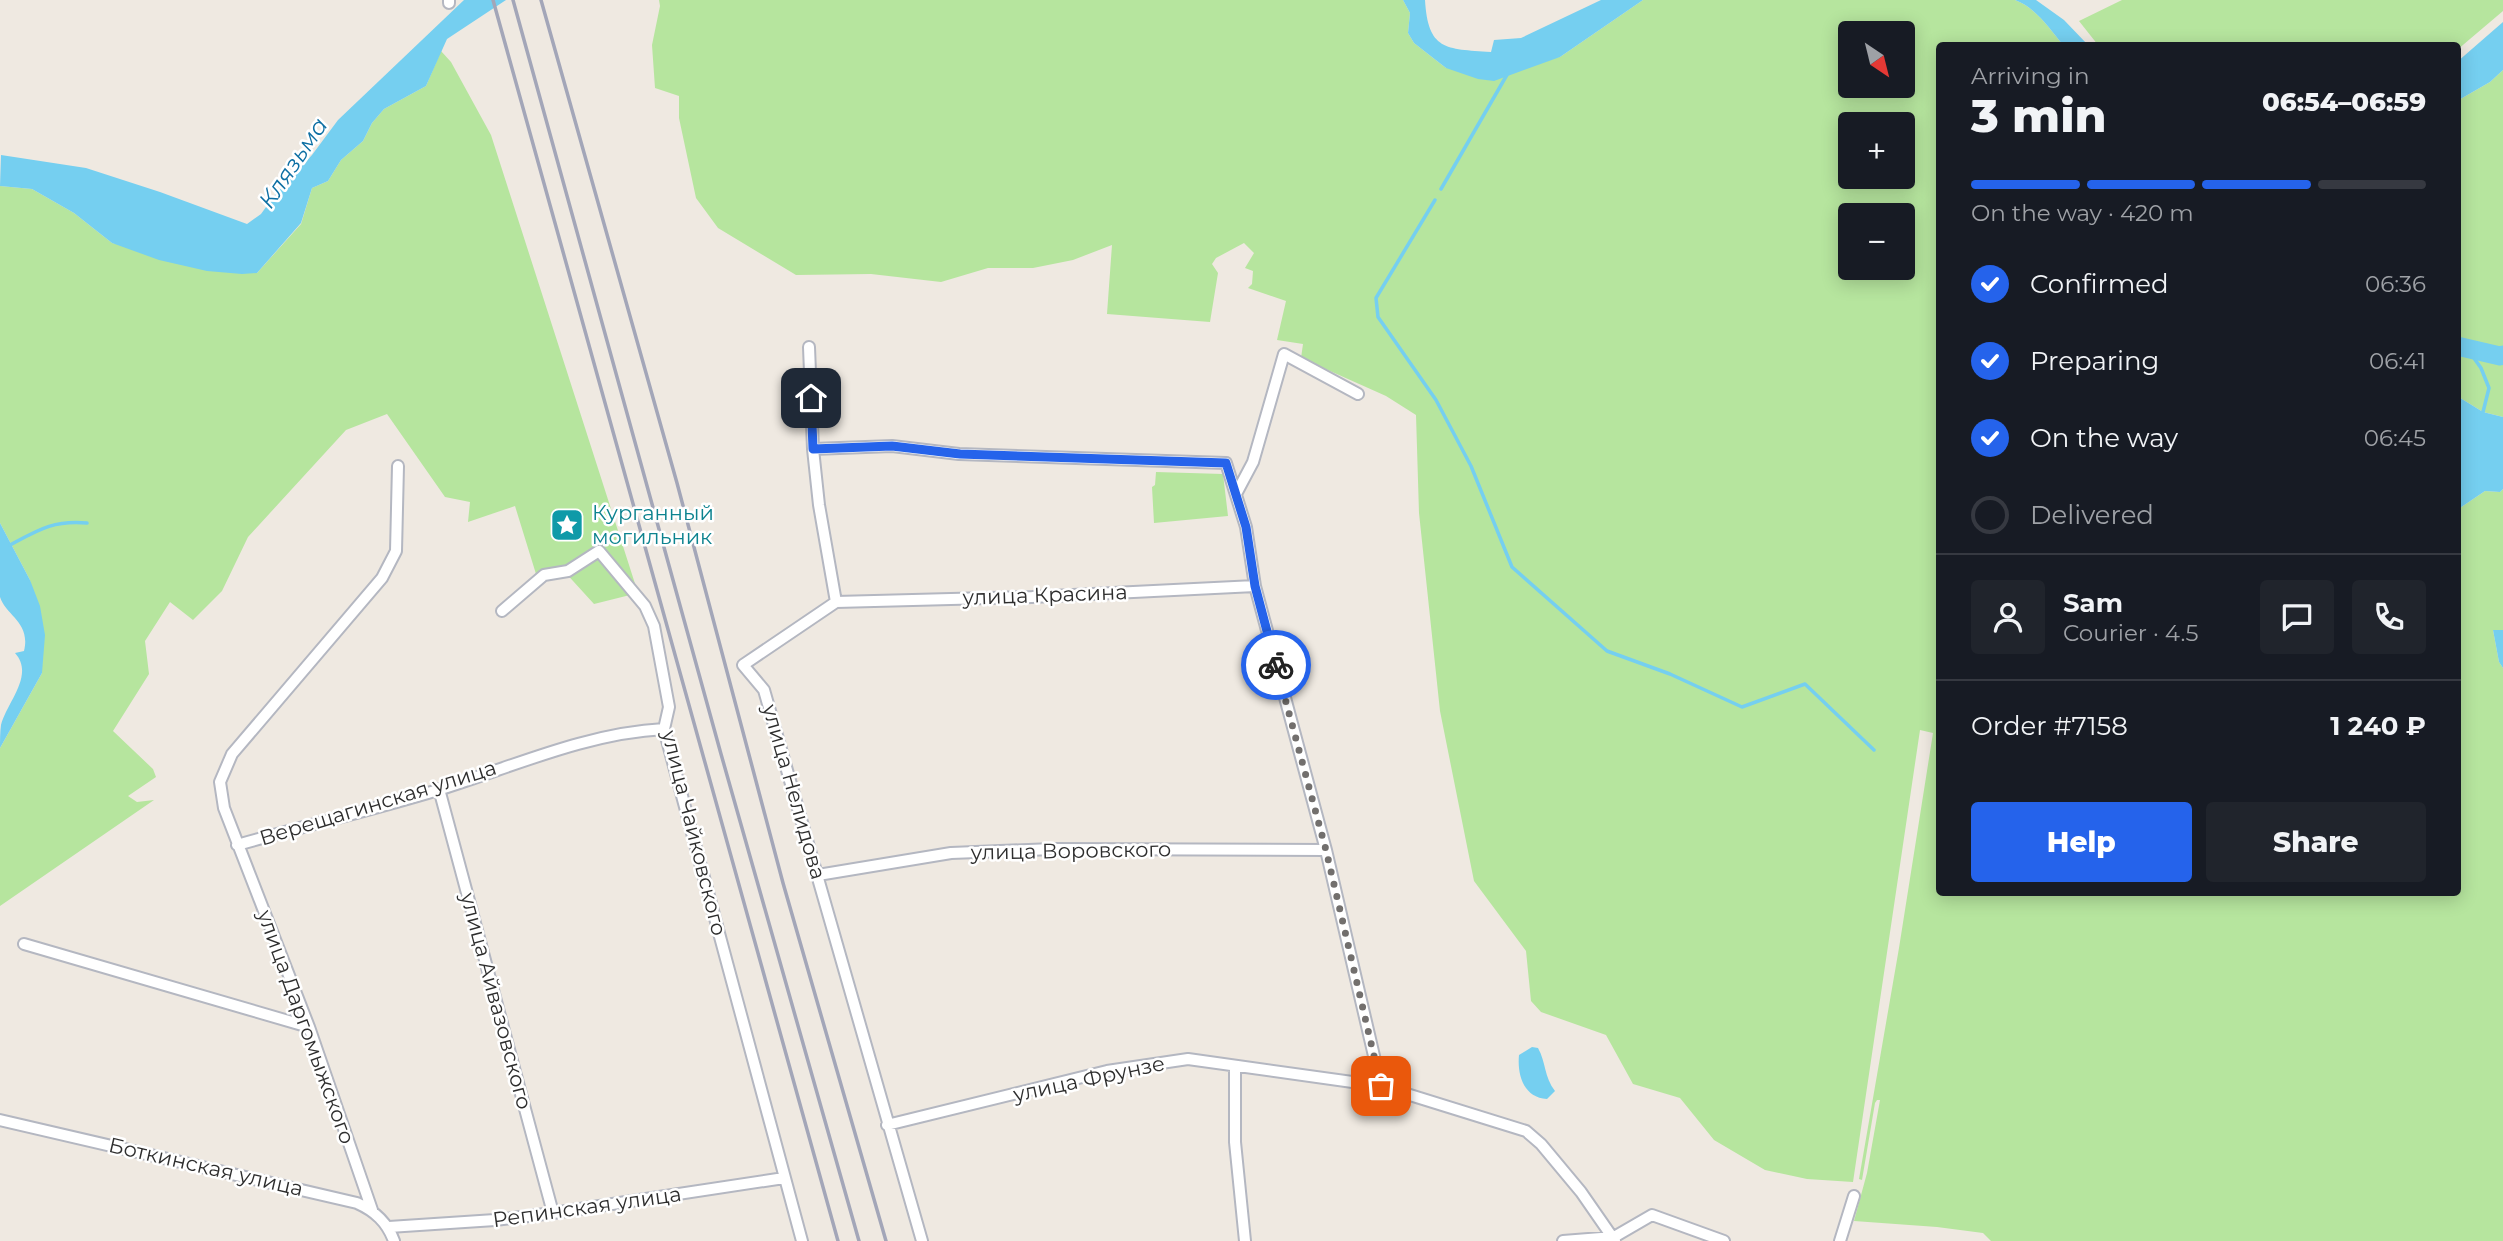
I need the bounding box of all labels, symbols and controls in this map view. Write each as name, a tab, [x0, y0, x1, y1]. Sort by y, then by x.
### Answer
north arrow	[1838, 21, 1914, 98]
map controls	[1838, 21, 1915, 280]
text: Arriving in	[1971, 62, 2090, 90]
text: 06:54–06:59	[2262, 86, 2426, 118]
text: 3 min	[1971, 87, 2107, 144]
water label: Клязьма	[253, 112, 333, 214]
button: +	[1838, 112, 1915, 189]
text: On the way · 420 m	[1971, 199, 2194, 227]
button: −	[1838, 203, 1915, 280]
icon: check	[1971, 265, 2009, 303]
text: Confirmed	[2030, 268, 2169, 300]
text: 06:36	[2365, 270, 2426, 298]
icon: check	[1971, 342, 2009, 380]
text: Preparing	[2030, 345, 2159, 377]
text: 06:41	[2369, 347, 2426, 375]
pin	[781, 368, 841, 428]
icon: home	[792, 379, 830, 417]
icon: check	[1971, 419, 2009, 457]
text: On the way	[2030, 422, 2178, 454]
text: 06:45	[2364, 424, 2426, 452]
text: Delivered	[2030, 499, 2154, 531]
place label: Курганный могильник	[592, 500, 714, 549]
place icon: Курганный могильник	[548, 506, 586, 544]
street label: улица Красина	[961, 579, 1128, 610]
button: person	[1971, 580, 2045, 654]
button: chat	[2260, 580, 2334, 654]
button: phone	[2352, 580, 2426, 654]
text: Sam	[2063, 587, 2123, 619]
text: Courier · 4.5	[2063, 619, 2198, 647]
courier	[1241, 630, 1311, 700]
icon: bike	[1257, 646, 1295, 684]
street label: улица Нелидова	[757, 701, 831, 882]
text: Order #7158	[1971, 710, 2128, 742]
text: 1 240 ₽	[2330, 710, 2426, 742]
street label: улица Чайковского	[657, 727, 732, 938]
street label: Верещагинская улица	[256, 755, 499, 850]
button: Help	[1971, 802, 2192, 882]
button: Share	[2206, 802, 2426, 882]
street label: улица Воровского	[970, 836, 1171, 865]
street label: улица Айвазовского	[455, 889, 537, 1112]
street label: улица Даргомыжского	[252, 906, 360, 1147]
street label: улица Фрунзе	[1010, 1050, 1167, 1107]
pin	[1351, 1056, 1411, 1116]
icon: bag	[1362, 1067, 1400, 1105]
street label: Боткинская улица	[106, 1132, 306, 1201]
street label: Репинская улица	[491, 1181, 683, 1232]

